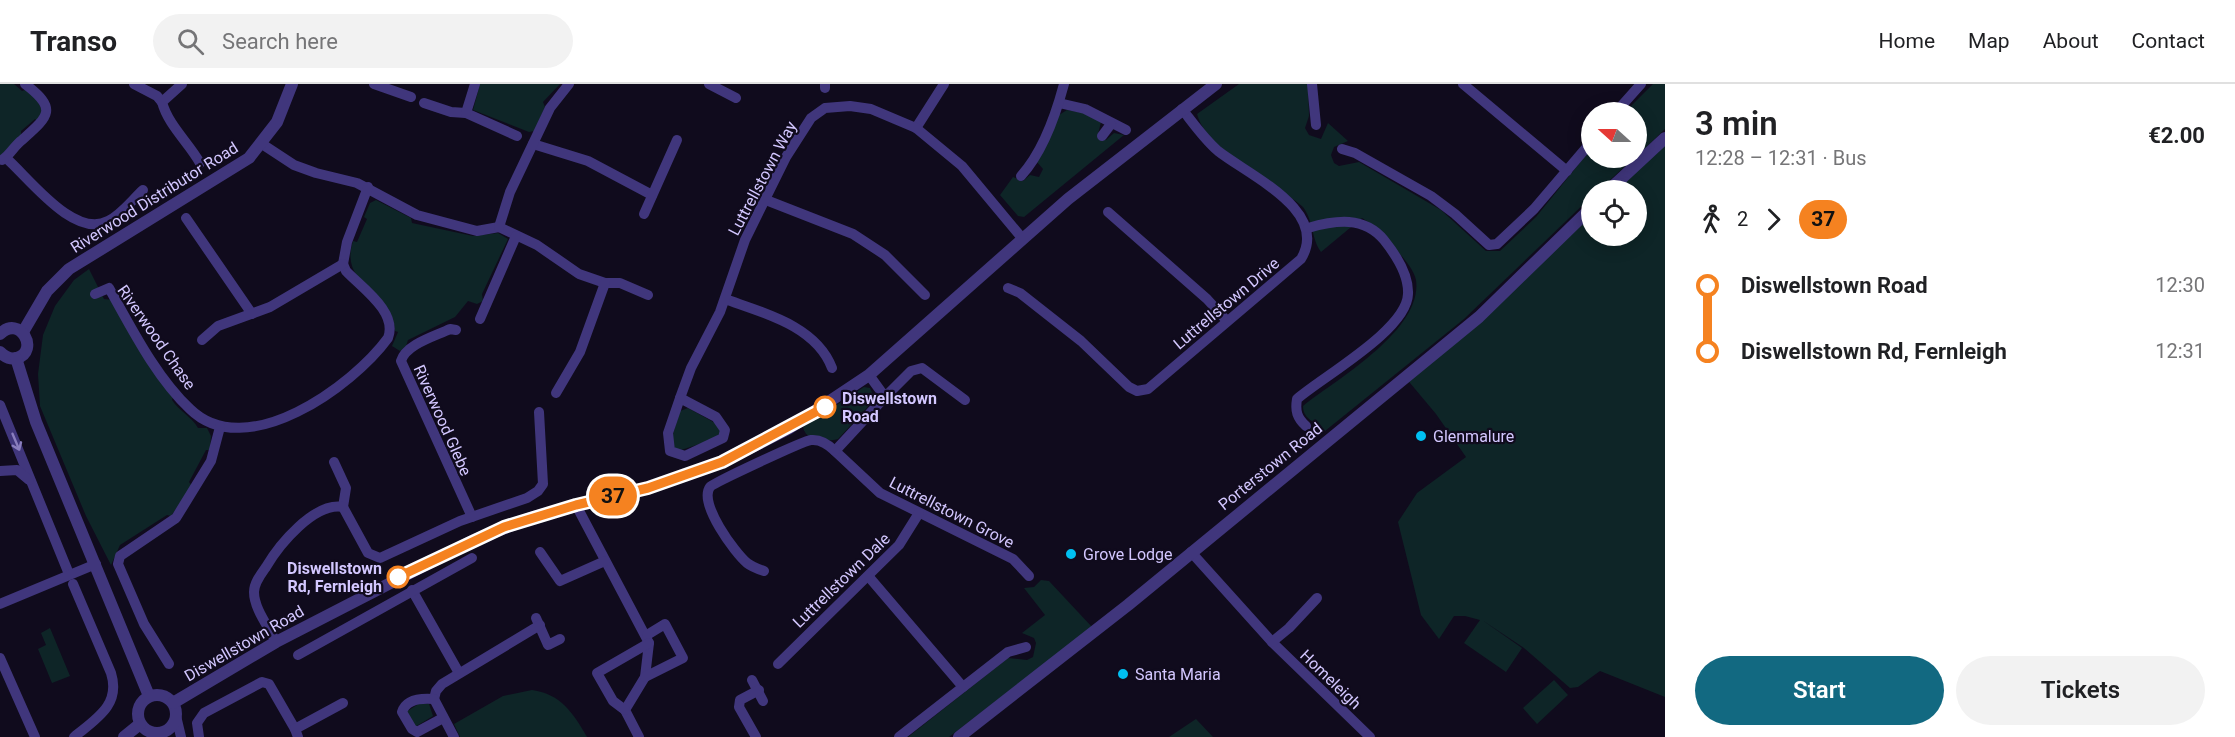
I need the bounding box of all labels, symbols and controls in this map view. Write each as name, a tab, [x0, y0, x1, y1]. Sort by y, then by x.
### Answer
search box	[153, 14, 573, 68]
text: Transo	[30, 25, 117, 58]
icon: search	[174, 25, 207, 58]
text: Search here	[222, 29, 338, 54]
text: Home	[1879, 29, 1935, 53]
text: Map	[1968, 29, 2010, 53]
text: About	[2043, 29, 2099, 53]
text: Contact	[2132, 29, 2205, 53]
north arrow	[1581, 102, 1647, 168]
map controls	[1581, 102, 1647, 246]
text: 3 min	[1695, 104, 1778, 143]
street label: Luttrellstown Way	[724, 118, 801, 239]
text: €2.00	[2148, 123, 2205, 148]
street label: Riverwood Distributor Road	[67, 138, 242, 257]
text: 12:28 – 12:31 · Bus	[1695, 146, 1867, 170]
button: locate	[1581, 180, 1647, 246]
icon: walk	[1695, 203, 1728, 236]
icon: forward	[1757, 203, 1790, 236]
text: 2	[1737, 207, 1748, 231]
text: 37	[1811, 207, 1835, 231]
street label: Luttrellstown Drive	[1170, 254, 1283, 353]
text: Diswellstown Road	[1741, 273, 1928, 298]
text: 12:30	[2155, 273, 2205, 297]
street label: Riverwood Chase	[113, 281, 200, 393]
text: Diswellstown Rd, Fernleigh	[1741, 339, 2007, 364]
text: 12:31	[2155, 339, 2205, 363]
street label: Riverwood Glebe	[410, 362, 476, 479]
place label: Diswellstown Road	[842, 389, 937, 426]
marker: Diswellstown Road	[814, 396, 836, 418]
street label: Porterstown Road	[1215, 419, 1326, 514]
place label: Glenmalure	[1433, 427, 1514, 446]
marker: Glenmalure	[1414, 429, 1428, 443]
one-way arrow	[11, 433, 22, 451]
street label: Luttrellstown Grove	[886, 473, 1017, 552]
line badge: 37	[586, 476, 640, 516]
text: 37	[601, 484, 625, 508]
street label: Luttrellstown Dale	[789, 529, 894, 632]
place label: Grove Lodge	[1083, 545, 1173, 564]
marker: Grove Lodge	[1064, 547, 1078, 561]
place label: Diswellstown Rd, Fernleigh	[287, 559, 382, 596]
marker: Diswellstown Rd, Fernleigh	[387, 566, 409, 588]
street label: Diswellstown Road	[181, 601, 307, 685]
street label: Homeleigh	[1296, 646, 1365, 713]
button: Start	[1695, 656, 1944, 725]
button: Tickets	[1956, 656, 2205, 725]
place label: Santa Maria	[1135, 665, 1221, 684]
marker: Santa Maria	[1116, 667, 1130, 681]

